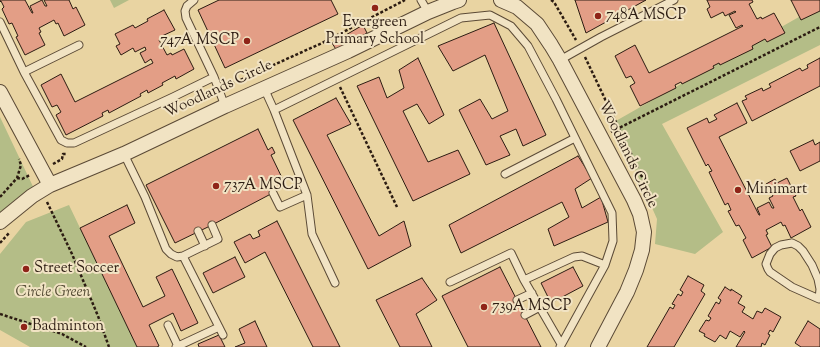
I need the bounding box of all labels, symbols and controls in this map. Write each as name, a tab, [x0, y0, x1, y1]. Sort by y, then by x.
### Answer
marker: Evergreen Primary School	[370, 3, 380, 13]
place label: 748A MSCP	[606, 7, 686, 25]
marker: 748A MSCP	[593, 11, 603, 21]
place label: Evergreen Primary School	[326, 14, 424, 49]
place label: 747A MSCP	[160, 32, 239, 50]
marker: 747A MSCP	[242, 36, 252, 46]
street label: Woodlands Circle	[162, 57, 276, 123]
street label: Woodlands Circle	[593, 99, 661, 211]
place label: 737A MSCP	[224, 177, 303, 195]
marker: 737A MSCP	[211, 181, 221, 191]
place label: Minimart	[746, 181, 807, 199]
marker: Minimart	[733, 185, 743, 195]
place label: Street Soccer	[34, 260, 119, 278]
marker: Street Soccer	[21, 264, 31, 274]
park label: Circle Green	[16, 284, 90, 302]
place label: 739A MSCP	[492, 298, 571, 316]
marker: 739A MSCP	[479, 302, 489, 312]
place label: Badminton	[32, 318, 104, 336]
marker: Badminton	[19, 322, 29, 332]

